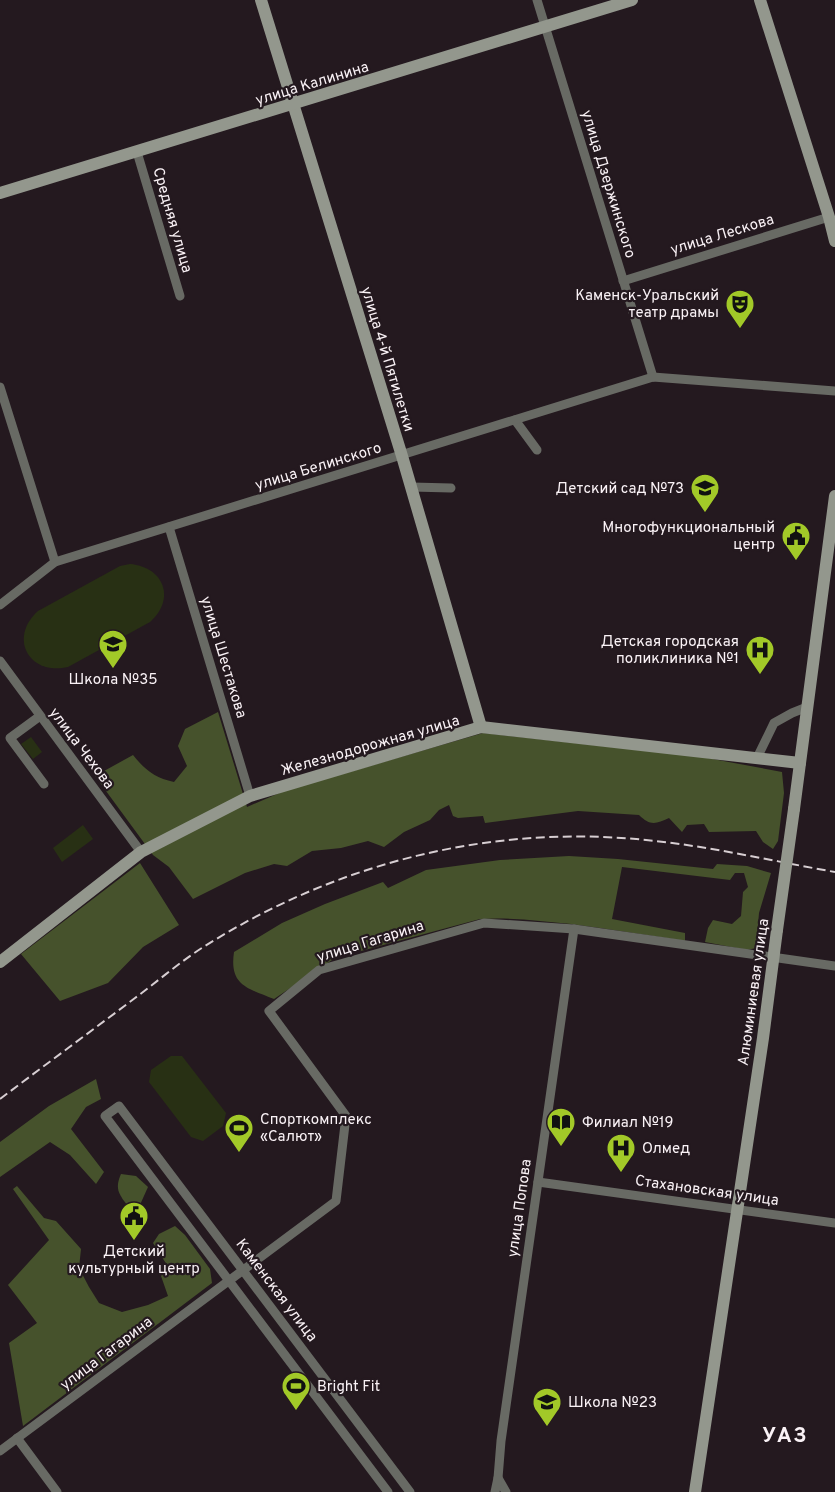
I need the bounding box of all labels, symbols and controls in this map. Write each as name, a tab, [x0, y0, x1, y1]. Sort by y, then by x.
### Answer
street label: улица Калинина	[254, 58, 371, 111]
street label: улица Дзержинского	[576, 108, 639, 261]
street label: Средняя улица	[147, 166, 196, 275]
street label: улица Лескова	[668, 211, 777, 260]
street label: улица 4-й Пятилетки	[355, 285, 418, 434]
place label: Каменск-Уральский театр драмы	[575, 287, 719, 323]
theatre icon: Каменск-Уральский театр драмы	[724, 288, 756, 330]
street label: улица Белинского	[253, 439, 384, 496]
school or university icon: Детский сад №73	[689, 472, 721, 514]
place label: Детский сад №73	[555, 480, 684, 499]
place label: Многофункциональный центр	[602, 519, 775, 555]
public building icon: Многофункциональный центр	[780, 520, 812, 562]
street label: улица Шестакова	[195, 594, 250, 721]
school or university icon: Школа №35	[97, 628, 129, 670]
place label: Детская городская поликлиника №1	[601, 633, 739, 669]
hospital icon: Детская городская поликлиника №1	[744, 634, 776, 676]
place label: Школа №35	[68, 671, 158, 690]
street label: улица Чехова	[44, 704, 118, 793]
street label: Железнодорожная улица	[279, 712, 462, 781]
street label: улица Гагарина	[315, 917, 426, 968]
street label: Алюминиевая улица	[735, 917, 774, 1067]
library icon: Филиал №19	[545, 1106, 577, 1148]
place label: Спорткомплекс «Салют»	[260, 1111, 372, 1147]
sports icon: Спорткомплекс «Салют»	[223, 1112, 255, 1154]
place label: Филиал №19	[582, 1114, 674, 1133]
hospital icon: Олмед	[605, 1132, 637, 1174]
place label: Олмед	[642, 1140, 690, 1159]
street label: улица Попова	[504, 1158, 537, 1259]
street label: Стахановская улица	[634, 1172, 780, 1211]
public building icon: Детский культурный центр	[118, 1200, 150, 1242]
street label: Каменская улица	[231, 1236, 321, 1346]
place label: Детский культурный центр	[68, 1243, 200, 1279]
street label: улица Гагарина	[57, 1313, 157, 1395]
sports icon: Bright Fit	[280, 1370, 312, 1412]
place label: Bright Fit	[317, 1378, 380, 1397]
school or university icon: Школа №23	[531, 1386, 563, 1428]
place label: Школа №23	[568, 1394, 657, 1413]
district label: УАЗ	[762, 1423, 808, 1450]

